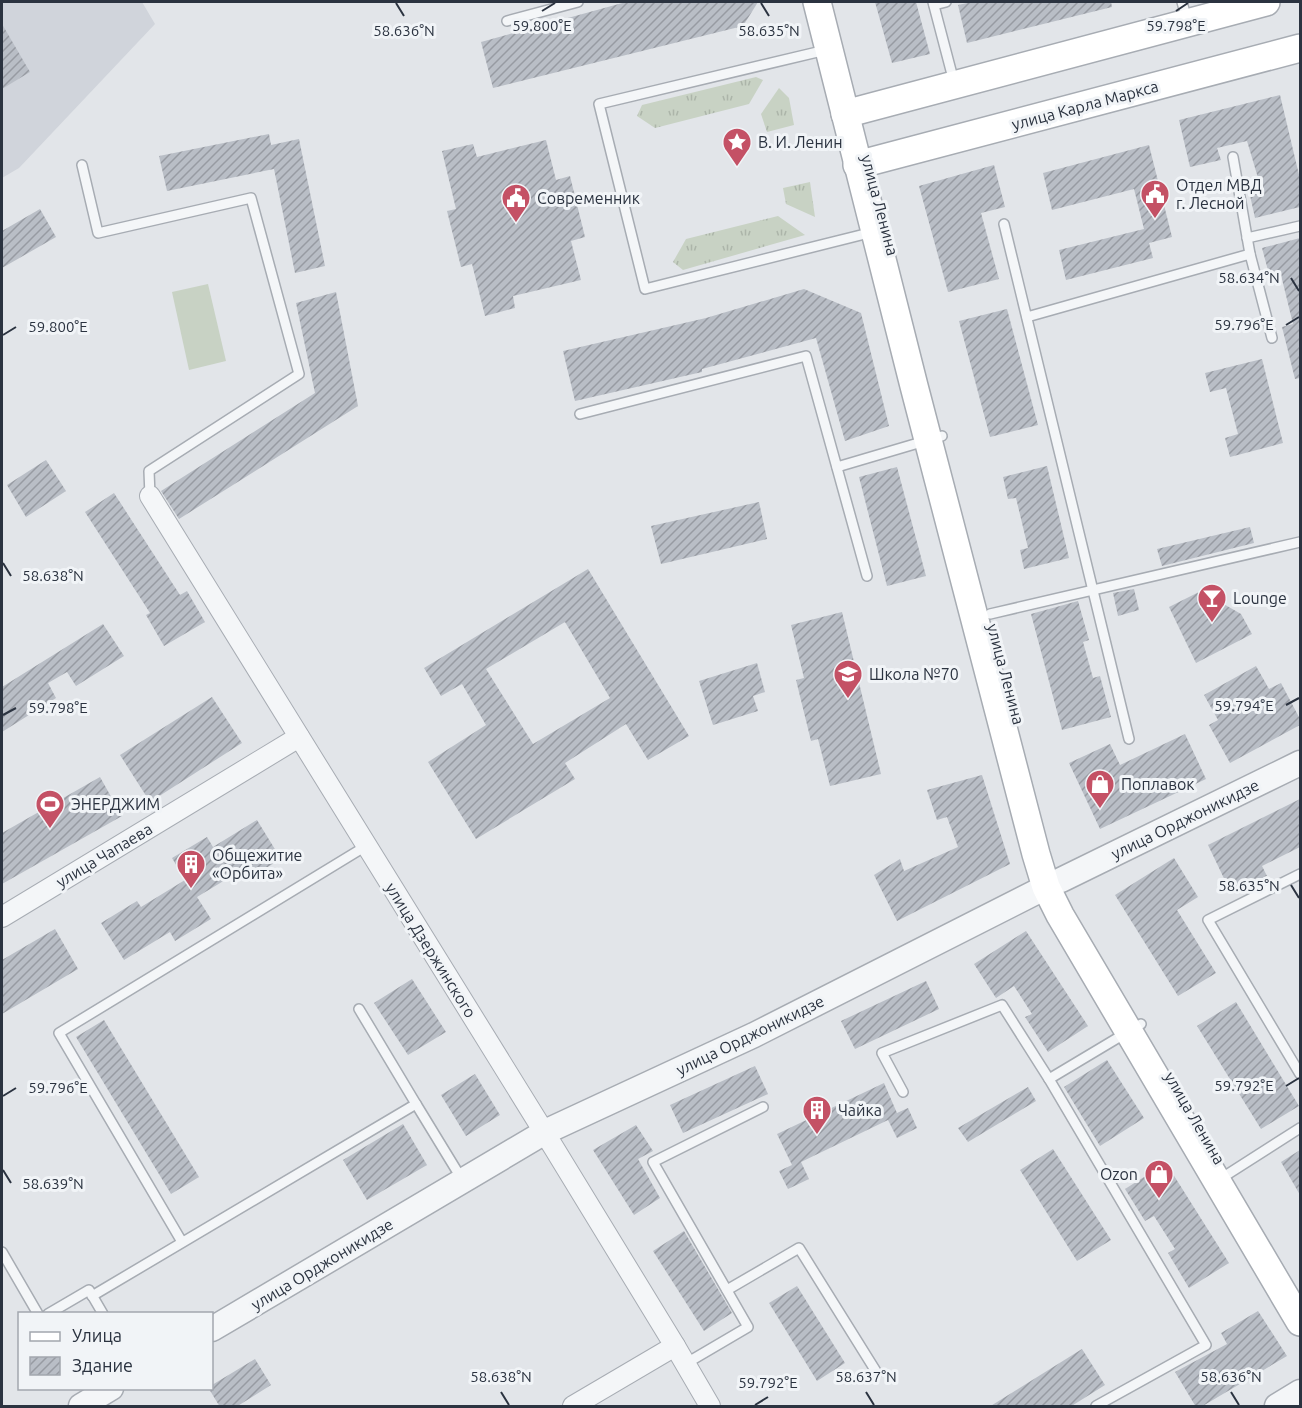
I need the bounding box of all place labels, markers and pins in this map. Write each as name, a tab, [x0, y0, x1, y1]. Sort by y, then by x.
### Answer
place icon: В. И. Ленин	[721, 126, 753, 168]
place label: В. И. Ленин	[758, 133, 843, 151]
place label: Отдел МВД г. Лесной	[1176, 176, 1262, 212]
public building icon: Отдел МВД г. Лесной	[1139, 178, 1171, 220]
public building icon: Современник	[500, 182, 532, 224]
place label: Современник	[537, 189, 640, 207]
bar icon: Lounge	[1196, 582, 1228, 624]
place label: Lounge	[1233, 589, 1287, 607]
school or university icon: Школа №70	[832, 658, 864, 700]
place label: Школа №70	[869, 665, 959, 683]
shop icon: Поплавок	[1084, 768, 1116, 810]
place label: Поплавок	[1121, 775, 1195, 793]
sports icon: ЭНЕРДЖИМ	[34, 788, 66, 830]
place label: ЭНЕРДЖИМ	[71, 795, 160, 813]
place label: Общежитие «Орбита»	[212, 846, 302, 882]
building icon: Общежитие «Орбита»	[175, 848, 207, 890]
building icon: Чайка	[801, 1094, 833, 1136]
place label: Чайка	[838, 1101, 882, 1119]
shop icon: Ozon	[1143, 1158, 1175, 1200]
place label: Ozon	[1100, 1165, 1138, 1183]

